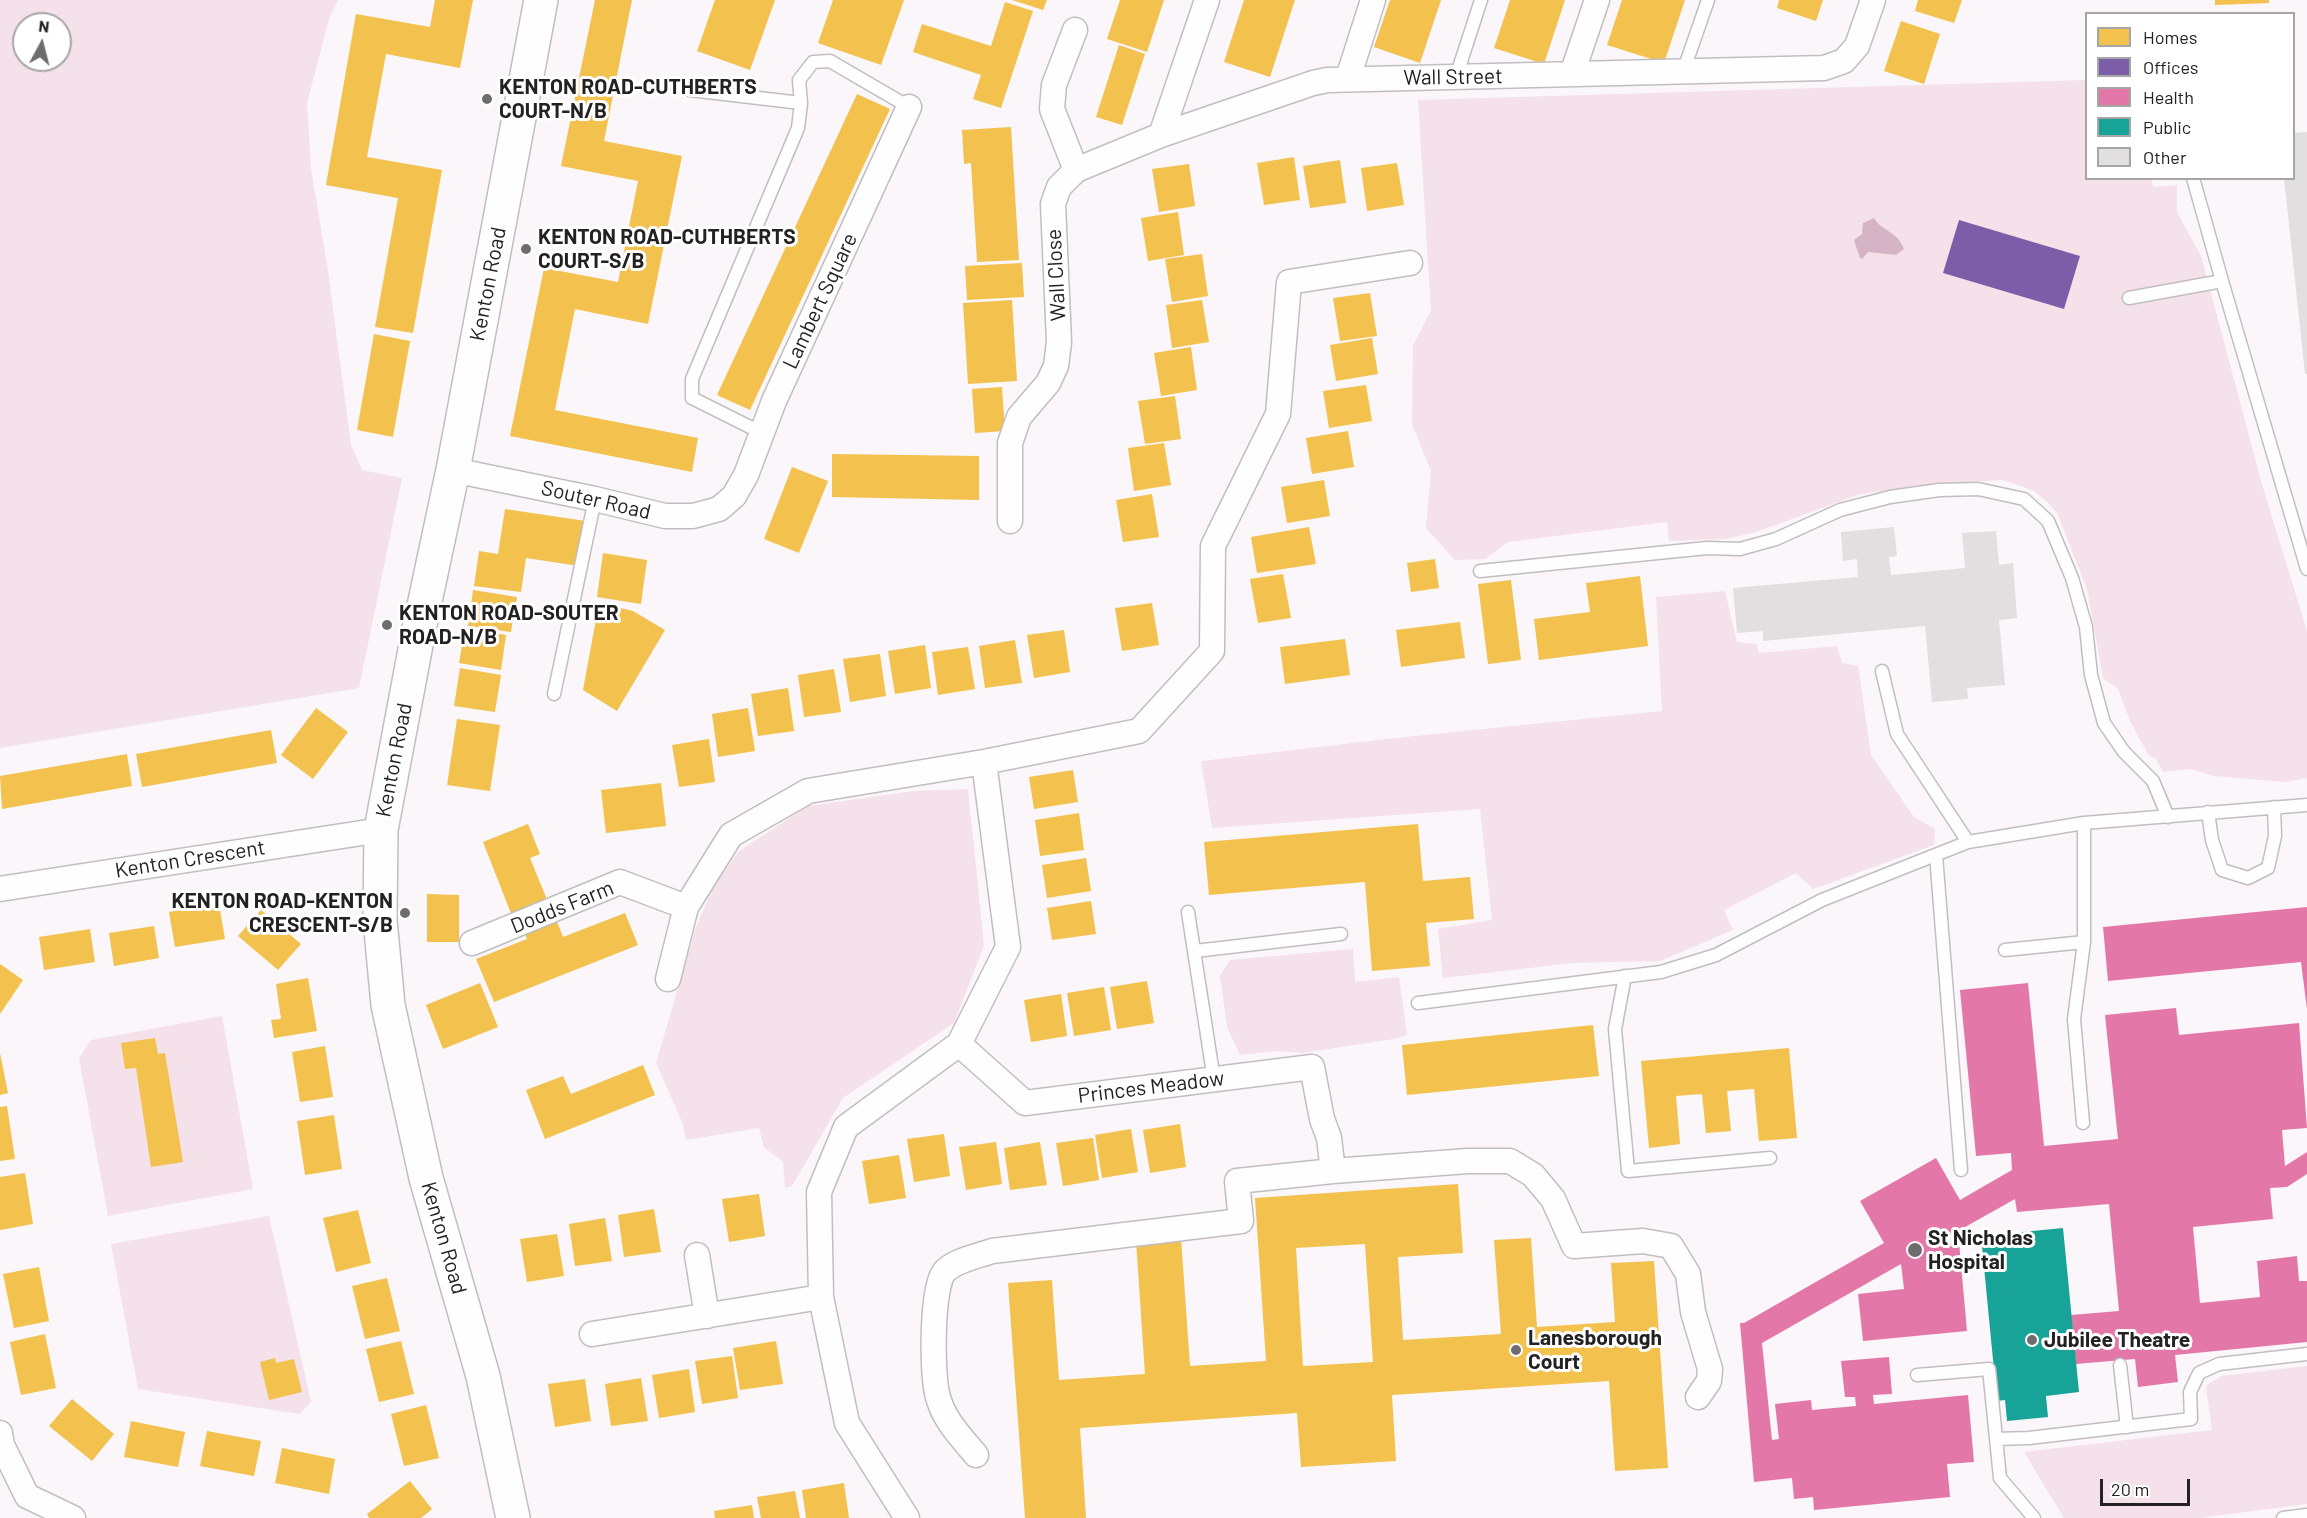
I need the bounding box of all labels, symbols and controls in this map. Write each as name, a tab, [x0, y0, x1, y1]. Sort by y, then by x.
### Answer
north arrow	[12, 12, 72, 72]
legend	[2085, 12, 2295, 180]
text: N	[38, 16, 50, 36]
text: Homes	[2143, 26, 2197, 48]
text: Offices	[2143, 56, 2199, 78]
street label: Wall Street	[1403, 64, 1503, 90]
place label: KENTON ROAD-CUTHBERTS COURT-N/B	[499, 74, 757, 124]
text: Health	[2143, 86, 2194, 108]
marker: KENTON ROAD-CUTHBERTS COURT-N/B	[480, 92, 494, 106]
text: Public	[2143, 116, 2191, 138]
text: Other	[2143, 146, 2186, 168]
place label: KENTON ROAD-CUTHBERTS COURT-S/B	[538, 224, 796, 274]
street label: Kenton Road	[465, 225, 511, 343]
street label: Wall Close	[1041, 228, 1071, 322]
street label: Lambert Square	[778, 229, 862, 373]
marker: KENTON ROAD-CUTHBERTS COURT-S/B	[519, 242, 533, 256]
street label: Souter Road	[539, 475, 653, 525]
place label: KENTON ROAD-SOUTER ROAD-N/B	[399, 600, 619, 650]
marker: KENTON ROAD-SOUTER ROAD-N/B	[380, 618, 394, 632]
street label: Kenton Road	[371, 701, 417, 819]
street label: Kenton Crescent	[113, 835, 267, 883]
street label: Dodds Farm	[507, 875, 617, 939]
place label: KENTON ROAD-KENTON CRESCENT-S/B	[171, 888, 393, 938]
marker: KENTON ROAD-KENTON CRESCENT-S/B	[398, 906, 412, 920]
street label: Princes Meadow	[1076, 1066, 1226, 1108]
street label: Kenton Road	[416, 1179, 472, 1297]
place label: St Nicholas Hospital	[1928, 1225, 2033, 1275]
marker: St Nicholas Hospital	[1906, 1241, 1924, 1259]
place label: Lanesborough Court	[1528, 1325, 1662, 1375]
place label: Jubilee Theatre	[2044, 1327, 2190, 1353]
marker: Jubilee Theatre	[2025, 1333, 2039, 1347]
marker: Lanesborough Court	[1509, 1343, 1523, 1357]
scale bar	[2103, 1467, 2193, 1505]
text: 20 m	[2111, 1478, 2149, 1500]

